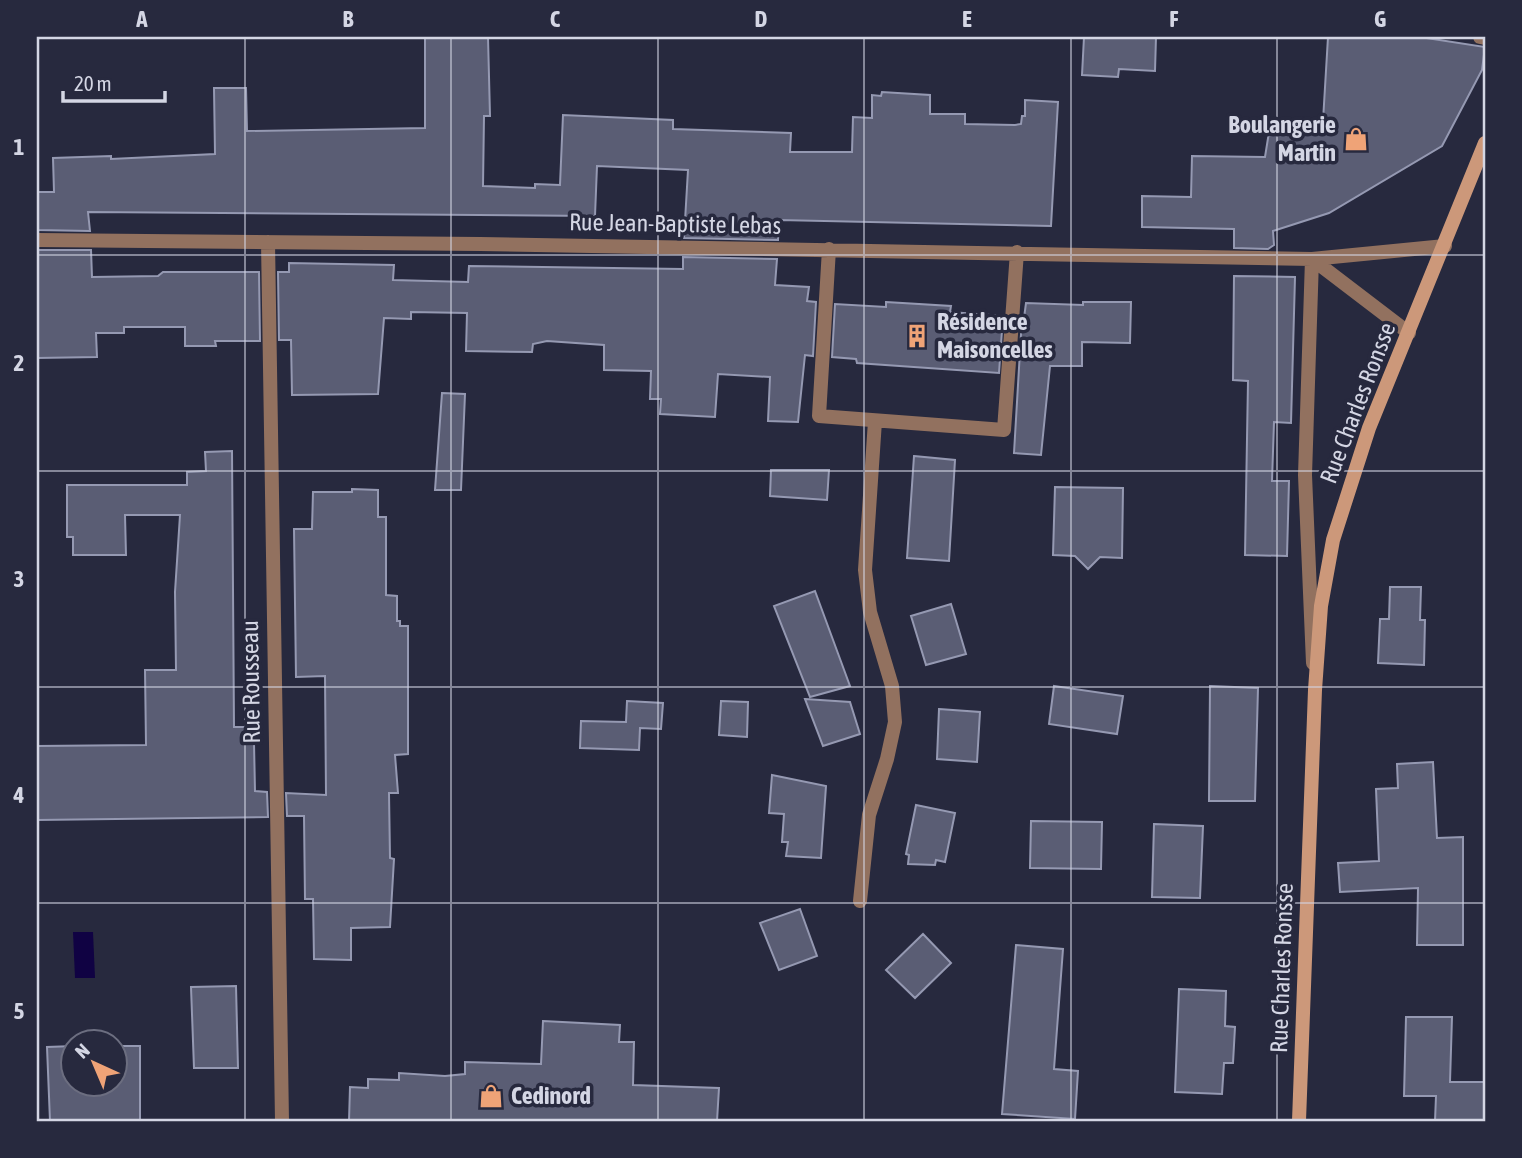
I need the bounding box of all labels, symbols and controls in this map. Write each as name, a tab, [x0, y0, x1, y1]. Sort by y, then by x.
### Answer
text: A	[135, 6, 148, 32]
text: B	[343, 6, 354, 32]
text: C	[550, 6, 561, 32]
text: D	[755, 6, 768, 32]
text: E	[962, 6, 972, 32]
text: F	[1169, 6, 1179, 32]
text: G	[1374, 6, 1386, 32]
scale bar	[63, 60, 164, 104]
text: 20 m	[74, 71, 112, 95]
place label: Boulangerie Martin	[1228, 111, 1336, 166]
shop icon: Boulangerie Martin	[1342, 125, 1370, 153]
text: 1	[14, 134, 25, 160]
street label: Rue Jean-Baptiste Lebas	[569, 208, 781, 239]
place label: Résidence Maisoncelles	[937, 308, 1053, 363]
street label: Rue Charles Ronsse	[1314, 319, 1401, 487]
building icon: Résidence Maisoncelles	[903, 322, 931, 350]
text: 2	[14, 350, 24, 376]
text: 3	[14, 566, 24, 592]
street label: Rue Rousseau	[236, 620, 265, 744]
text: 4	[13, 782, 25, 808]
street label: Rue Charles Ronsse	[1265, 883, 1298, 1053]
text: 5	[14, 998, 25, 1024]
north arrow	[60, 1028, 130, 1098]
text: N	[71, 1039, 94, 1063]
shop icon: Cedinord	[477, 1082, 505, 1110]
place label: Cedinord	[511, 1082, 591, 1109]

